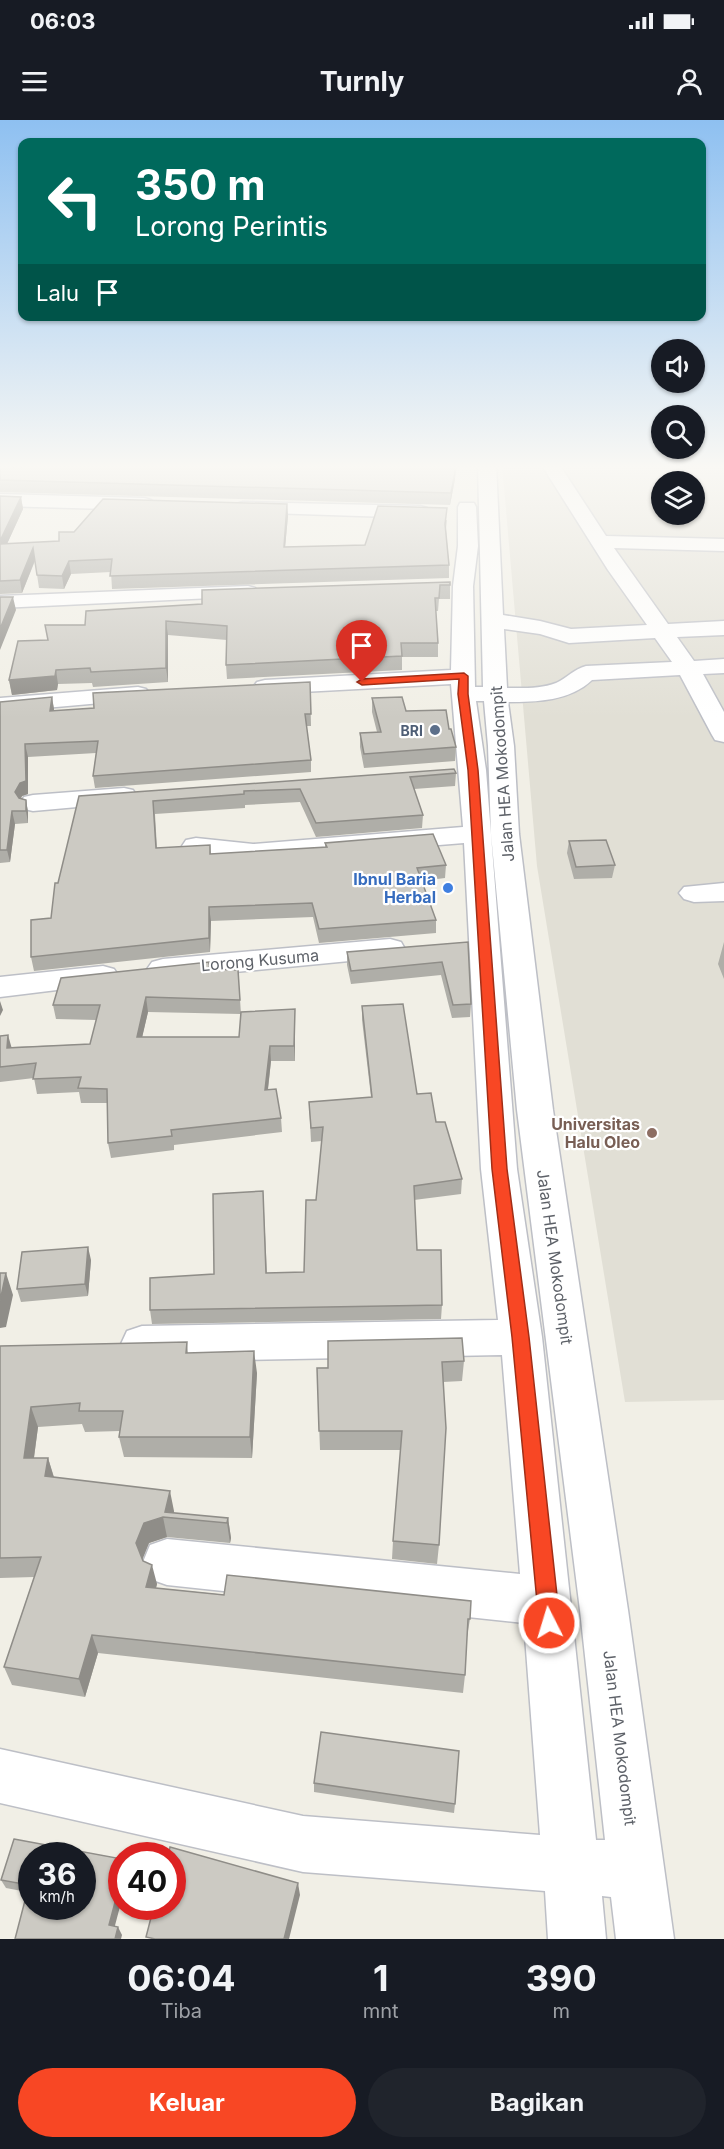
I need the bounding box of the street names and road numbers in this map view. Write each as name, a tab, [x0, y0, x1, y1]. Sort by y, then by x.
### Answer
street label: Jalan HEA Mokodompit	[486, 685, 518, 863]
street label: Lorong Kusuma	[200, 945, 320, 975]
street label: Jalan HEA Mokodompit	[533, 1168, 577, 1346]
street label: Jalan HEA Mokodompit	[599, 1649, 641, 1827]

